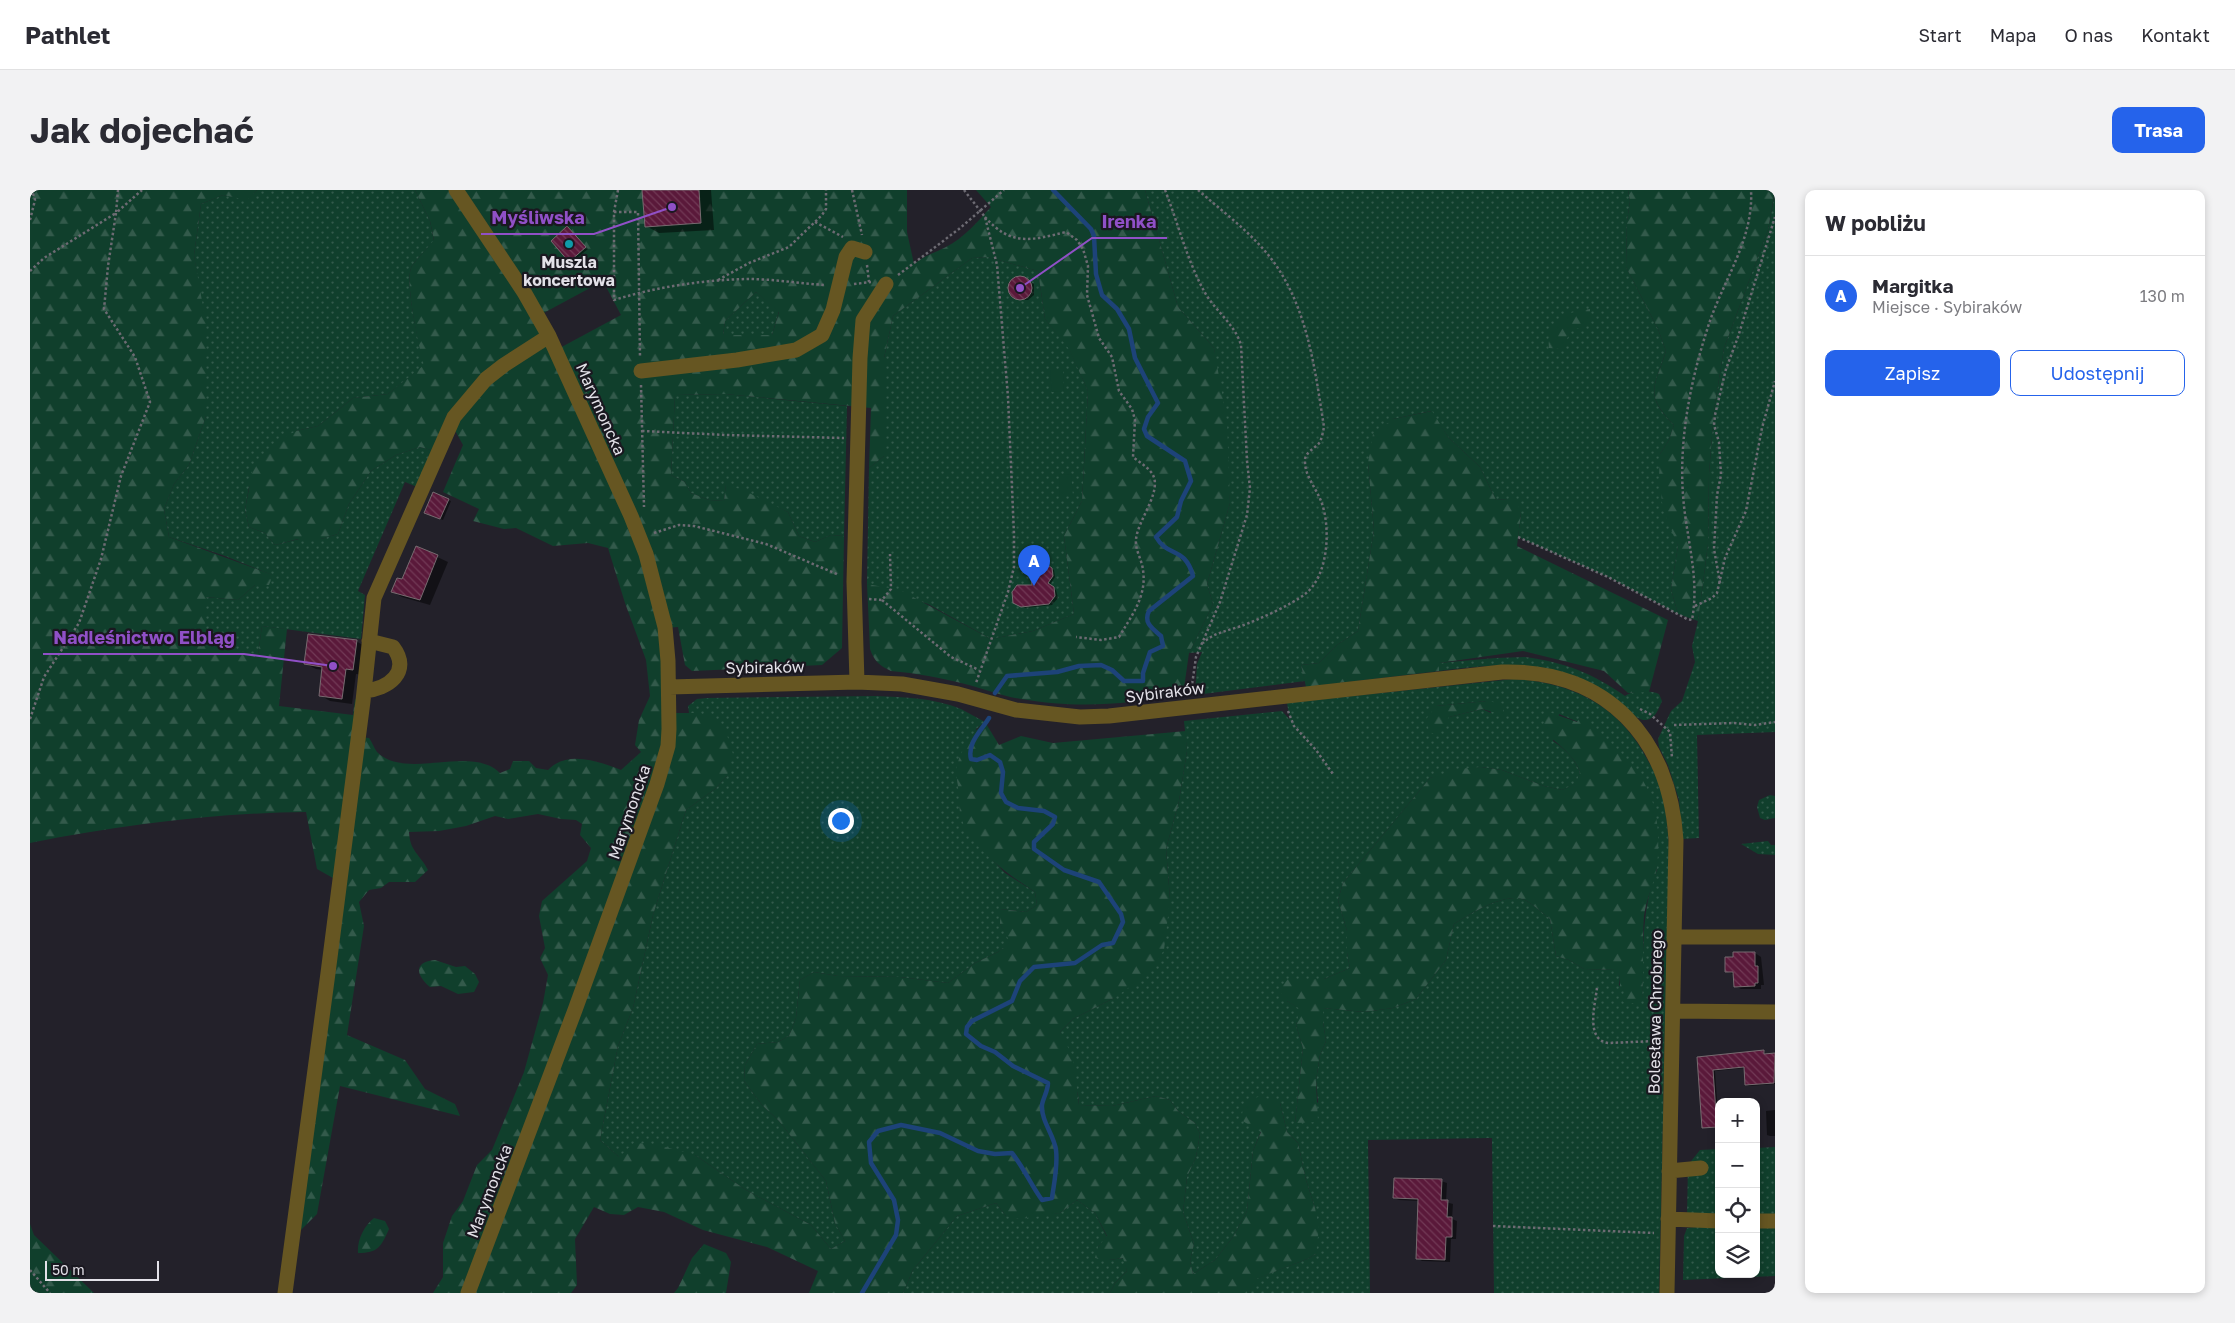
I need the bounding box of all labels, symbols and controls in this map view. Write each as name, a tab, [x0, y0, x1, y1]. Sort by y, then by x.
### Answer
text: Pathlet	[25, 20, 110, 49]
text: Start	[1919, 24, 1962, 46]
text: Mapa	[1990, 24, 2037, 46]
text: O nas	[2065, 24, 2113, 46]
text: Kontakt	[2141, 24, 2210, 46]
button: Trasa	[2112, 107, 2205, 153]
text: Jak dojechać	[30, 109, 254, 151]
callout: Myśliwska	[481, 201, 594, 234]
callout: Irenka	[1092, 205, 1167, 238]
text: Myśliwska	[491, 206, 585, 228]
text: Irenka	[1101, 210, 1157, 232]
text: W pobliżu	[1825, 210, 1926, 236]
marker: Muszla koncertowa	[563, 238, 575, 250]
place label: Muszla koncertowa	[523, 252, 615, 290]
text: Margitka	[1872, 274, 1953, 297]
text: A	[1835, 286, 1847, 306]
text: 130 m	[2140, 286, 2185, 306]
text: Miejsce · Sybiraków	[1872, 297, 2022, 317]
button: Zapisz	[1825, 350, 2000, 396]
button: Udostępnij	[2010, 350, 2185, 396]
street label: Marymoncka	[572, 360, 630, 458]
pin: A	[1018, 545, 1050, 586]
callout: Nadleśnictwo Elbląg	[43, 621, 244, 654]
text: Nadleśnictwo Elbląg	[53, 626, 235, 648]
street label: Sybiraków	[725, 656, 805, 678]
street label: Sybiraków	[1124, 677, 1206, 707]
street label: Marymoncka	[603, 762, 655, 862]
your location	[828, 808, 854, 834]
street label: Bolesława Chrobrego	[1644, 930, 1666, 1094]
map controls	[1715, 1098, 1760, 1278]
button: +	[1715, 1098, 1760, 1143]
street label: Marymoncka	[462, 1141, 516, 1241]
button: −	[1715, 1143, 1760, 1188]
button: locate	[1715, 1188, 1760, 1233]
button: layers	[1715, 1233, 1760, 1278]
scale bar	[45, 1258, 159, 1281]
text: 50 m	[52, 1261, 85, 1278]

